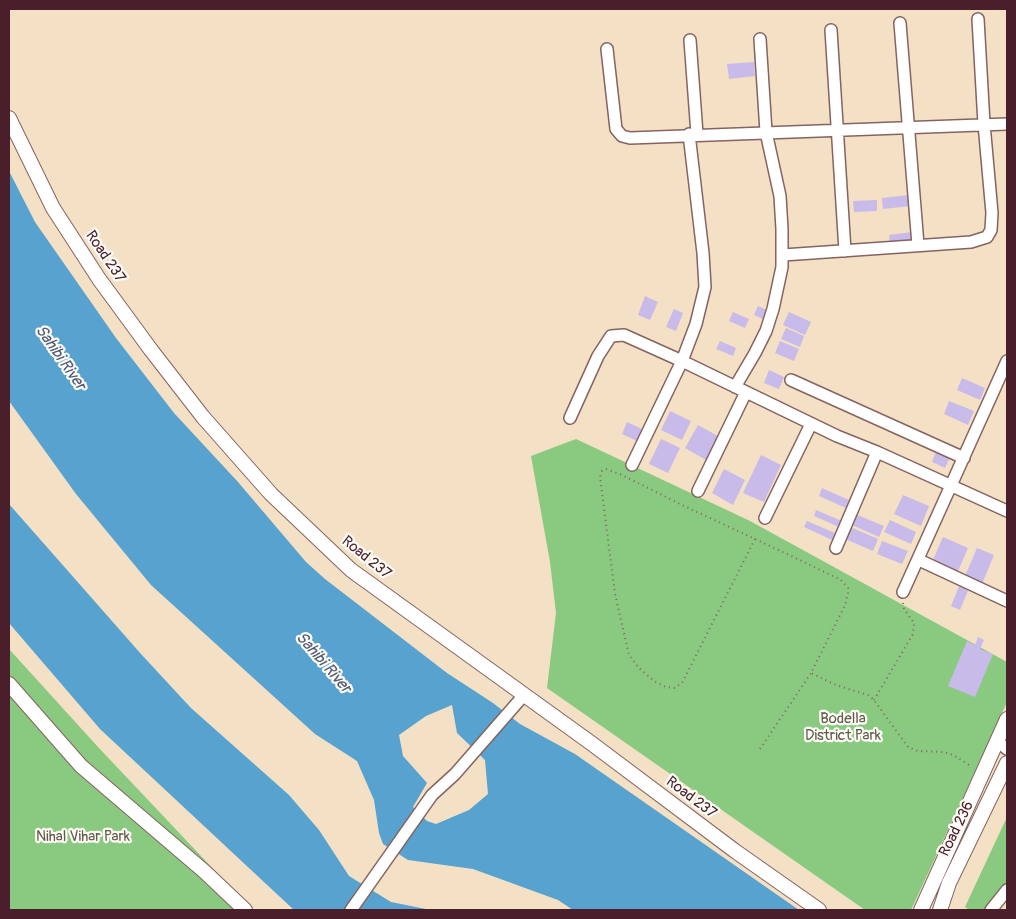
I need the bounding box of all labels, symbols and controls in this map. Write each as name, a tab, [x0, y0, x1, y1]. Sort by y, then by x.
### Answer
street label: Road 237	[81, 228, 129, 286]
water label: Sahibi River	[31, 322, 89, 394]
street label: Road 237	[338, 533, 394, 583]
water label: Sahibi River	[291, 628, 355, 698]
park label: Bodella District Park	[805, 710, 881, 745]
street label: Road 237	[662, 773, 720, 823]
street label: Road 236	[936, 798, 978, 860]
park label: Nihal Vihar Park	[36, 828, 130, 846]

